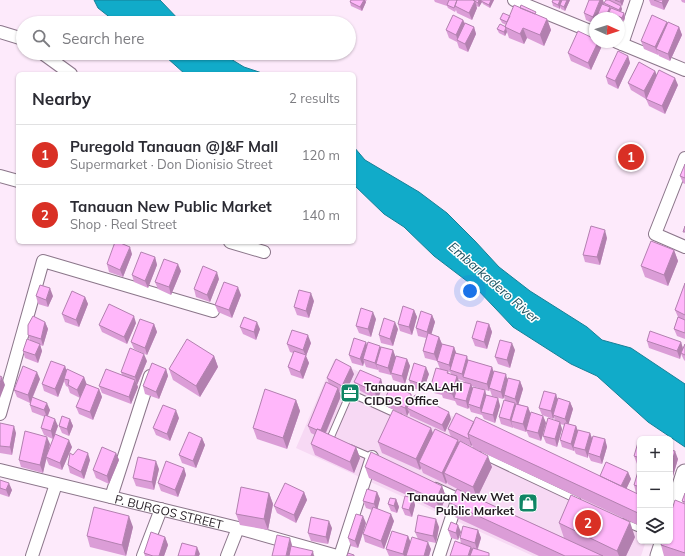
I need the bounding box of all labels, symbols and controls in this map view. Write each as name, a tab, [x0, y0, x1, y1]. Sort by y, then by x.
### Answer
north arrow	[589, 12, 625, 48]
search box	[16, 16, 356, 60]
icon: search	[30, 27, 52, 49]
text: Search here	[62, 29, 144, 48]
text: Nearby	[32, 88, 91, 109]
text: 2 results	[289, 90, 340, 106]
text: Puregold Tanauan @J&F Mall	[70, 137, 278, 156]
pin: 1	[618, 142, 644, 172]
text: 1	[41, 147, 49, 163]
text: 120 m	[302, 147, 340, 163]
text: Supermarket · Don Dionisio Street	[70, 156, 272, 172]
text: Tanauan New Public Market	[70, 197, 272, 216]
text: 2	[41, 207, 49, 223]
text: 140 m	[302, 207, 340, 223]
text: Shop · Real Street	[70, 216, 177, 232]
water label: Embarkadero River	[445, 238, 544, 327]
your location	[460, 281, 480, 301]
place label: Tanauan KALAHI CIDDS Office	[364, 379, 463, 408]
office icon: Tanauan KALAHI CIDDS Office	[339, 382, 361, 404]
map controls	[637, 436, 673, 544]
button: +	[637, 436, 673, 472]
button: −	[637, 472, 673, 508]
place label: Tanauan New Wet Public Market	[407, 489, 514, 518]
street label: P. BURGOS STREET	[113, 491, 225, 532]
shop icon: Tanauan New Wet Public Market	[517, 492, 539, 514]
pin: 2	[575, 508, 601, 538]
button: layers	[637, 508, 673, 544]

